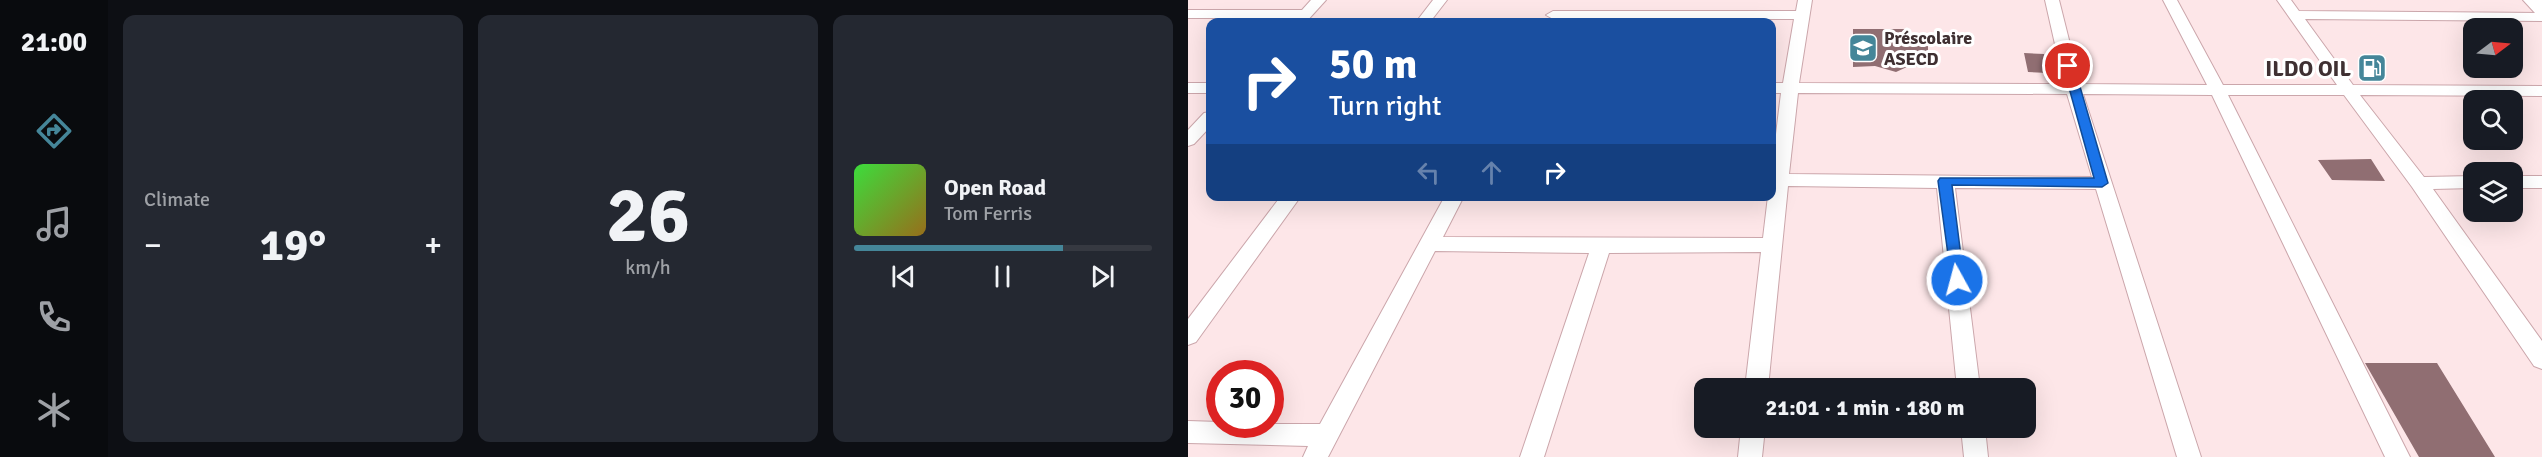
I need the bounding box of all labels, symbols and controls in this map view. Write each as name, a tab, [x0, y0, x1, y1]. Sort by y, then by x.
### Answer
north arrow	[2463, 18, 2523, 78]
map controls	[2463, 18, 2523, 222]
text: 21:00	[21, 26, 87, 59]
place label: Préscolaire ASECD	[1884, 27, 1972, 70]
school or university icon: Préscolaire ASECD	[1847, 32, 1879, 64]
text: 50 m	[1329, 39, 1418, 90]
pin	[2042, 40, 2093, 91]
icon: right	[1230, 42, 1308, 120]
icon: arrive	[2051, 49, 2084, 82]
fuel station icon: ILDO OIL	[2356, 52, 2388, 84]
place label: ILDO OIL	[2265, 55, 2352, 82]
text: Turn right	[1329, 90, 1442, 123]
button: search	[2463, 90, 2523, 150]
icon: directions	[33, 110, 75, 152]
icon: left	[1412, 156, 1445, 189]
icon: ahead	[1475, 156, 1508, 189]
icon: right	[1538, 156, 1571, 189]
button: layers	[2463, 162, 2523, 222]
text: 26	[606, 168, 690, 264]
text: Open Road	[944, 174, 1046, 201]
text: Climate	[144, 187, 210, 212]
text: Tom Ferris	[944, 201, 1032, 226]
icon: music	[33, 203, 75, 245]
text: 19°	[260, 218, 326, 273]
text: −	[144, 225, 162, 266]
text: +	[424, 225, 442, 266]
position arrow	[1925, 248, 1989, 312]
text: km/h	[625, 255, 671, 280]
icon: previous	[887, 260, 920, 293]
icon: pause	[986, 260, 1019, 293]
icon: next	[1086, 260, 1119, 293]
icon: phone	[33, 296, 75, 338]
speed limit sign: 30	[1206, 360, 1284, 438]
icon: climate	[33, 389, 75, 431]
text: 21:01 · 1 min · 180 m	[1765, 394, 1965, 421]

